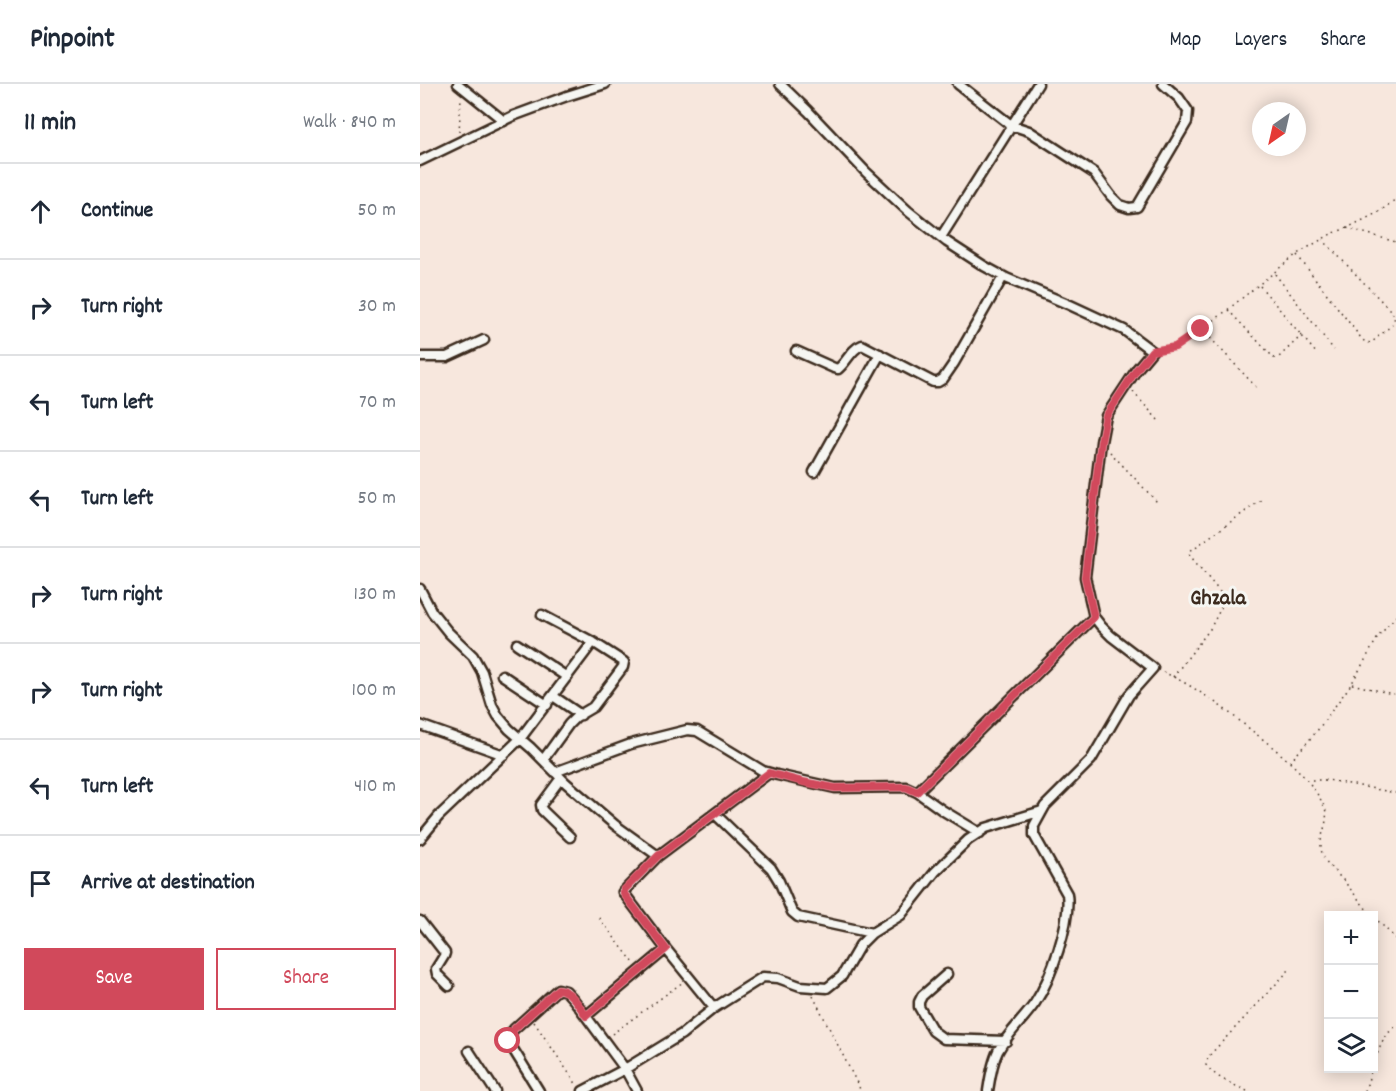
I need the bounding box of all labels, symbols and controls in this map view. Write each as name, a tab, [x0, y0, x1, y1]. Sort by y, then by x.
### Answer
text: Pinpoint	[30, 21, 115, 61]
text: Map	[1170, 26, 1201, 56]
text: Layers	[1234, 26, 1287, 56]
text: Share	[1320, 26, 1366, 56]
north arrow	[1252, 102, 1306, 156]
text: 11 min	[24, 105, 76, 142]
text: Walk · 840 m	[303, 109, 396, 137]
icon: ahead	[24, 195, 57, 228]
text: Continue	[81, 196, 153, 227]
text: 50 m	[358, 197, 396, 225]
icon: right	[24, 291, 57, 324]
text: Turn right	[81, 292, 163, 323]
text: 30 m	[358, 293, 396, 321]
route end	[1187, 315, 1213, 341]
icon: left	[24, 387, 57, 420]
text: Turn left	[81, 388, 153, 419]
text: 70 m	[359, 389, 396, 417]
icon: left	[24, 483, 57, 516]
text: Turn left	[81, 484, 153, 515]
text: 50 m	[358, 485, 396, 513]
icon: right	[24, 579, 57, 612]
text: Turn right	[81, 580, 163, 611]
text: 130 m	[354, 581, 396, 609]
district label: Ghzala	[1190, 584, 1246, 615]
icon: right	[24, 675, 57, 708]
text: Turn right	[81, 676, 163, 707]
text: 100 m	[352, 677, 396, 705]
icon: left	[24, 771, 57, 804]
text: Turn left	[81, 772, 153, 803]
text: 410 m	[354, 773, 396, 801]
icon: arrive	[24, 867, 57, 900]
text: Arrive at destination	[81, 868, 255, 899]
map controls	[1324, 911, 1378, 1073]
button: +	[1324, 911, 1378, 965]
button: Save	[24, 948, 204, 1010]
button: Share	[216, 948, 396, 1010]
button: −	[1324, 965, 1378, 1019]
button: layers	[1324, 1019, 1378, 1073]
route start	[494, 1027, 520, 1053]

